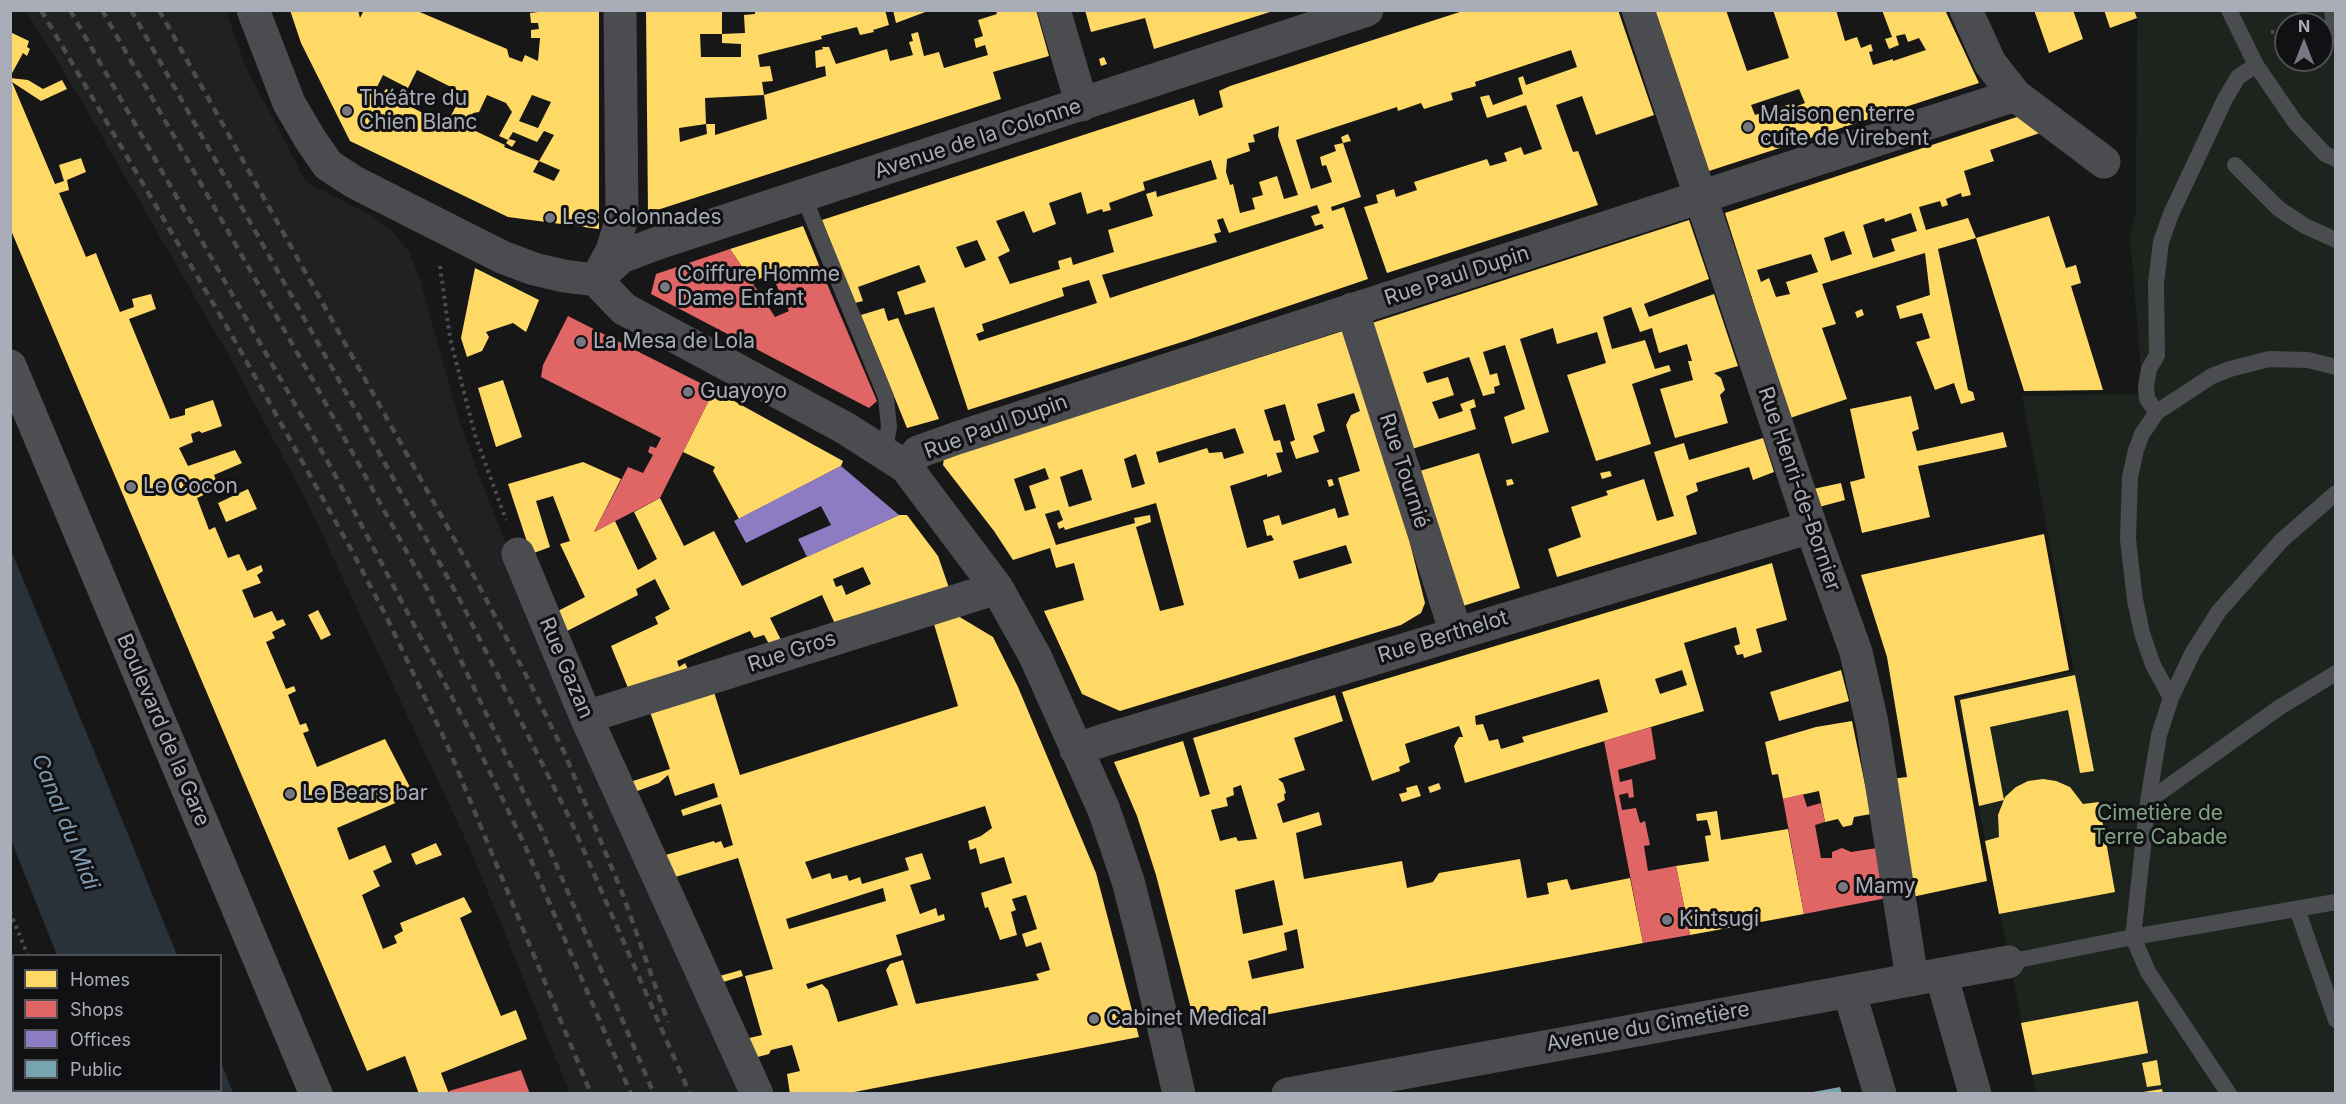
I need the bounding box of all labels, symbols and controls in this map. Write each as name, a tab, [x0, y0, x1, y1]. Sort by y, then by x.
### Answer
north arrow	[2274, 12, 2334, 72]
text: N	[2298, 16, 2310, 36]
place label: Théâtre du Chien Blanc	[359, 86, 477, 136]
street label: Avenue de la Colonne	[871, 94, 1085, 184]
place label: Maison en terre cuite de Virebent	[1760, 102, 1929, 152]
marker: Théâtre du Chien Blanc	[340, 104, 354, 118]
marker: Maison en terre cuite de Virebent	[1741, 120, 1755, 134]
place label: Les Colonnades	[562, 205, 722, 231]
marker: Les Colonnades	[543, 211, 557, 225]
street label: Rue Paul Dupin	[1381, 241, 1533, 311]
place label: Coiffure Homme Dame Enfant	[677, 262, 840, 312]
marker: Coiffure Homme Dame Enfant	[658, 280, 672, 294]
place label: La Mesa de Lola	[593, 329, 755, 355]
marker: La Mesa de Lola	[574, 335, 588, 349]
place label: Guayoyo	[700, 379, 787, 405]
street label: Rue Henri-de-Bornier	[1752, 384, 1846, 594]
marker: Guayoyo	[681, 385, 695, 399]
street label: Rue Paul Dupin	[921, 389, 1071, 465]
street label: Rue Tournié	[1374, 411, 1434, 531]
place label: Le Cocon	[143, 474, 238, 500]
marker: Le Cocon	[124, 480, 138, 494]
street label: Rue Berthelot	[1375, 605, 1511, 669]
street label: Rue Gazan	[533, 614, 599, 722]
street label: Rue Gros	[745, 626, 839, 678]
street label: Boulevard de la Gare	[111, 630, 215, 830]
water label: Canal du Midi	[26, 750, 104, 894]
place label: Le Bears bar	[302, 781, 428, 807]
marker: Le Bears bar	[283, 787, 297, 801]
park label: Cimetière de Terre Cabade	[2092, 801, 2228, 851]
place label: Mamy	[1855, 874, 1916, 900]
marker: Mamy	[1836, 880, 1850, 894]
place label: Kintsugi	[1679, 907, 1759, 933]
marker: Kintsugi	[1660, 913, 1674, 927]
legend	[12, 954, 222, 1092]
text: Homes	[70, 969, 130, 990]
street label: Avenue du Cimetière	[1544, 997, 1752, 1057]
text: Shops	[70, 999, 124, 1020]
place label: Cabinet Medical	[1106, 1006, 1267, 1032]
marker: Cabinet Medical	[1087, 1012, 1101, 1026]
text: Offices	[70, 1029, 131, 1050]
text: Public	[70, 1059, 122, 1080]

